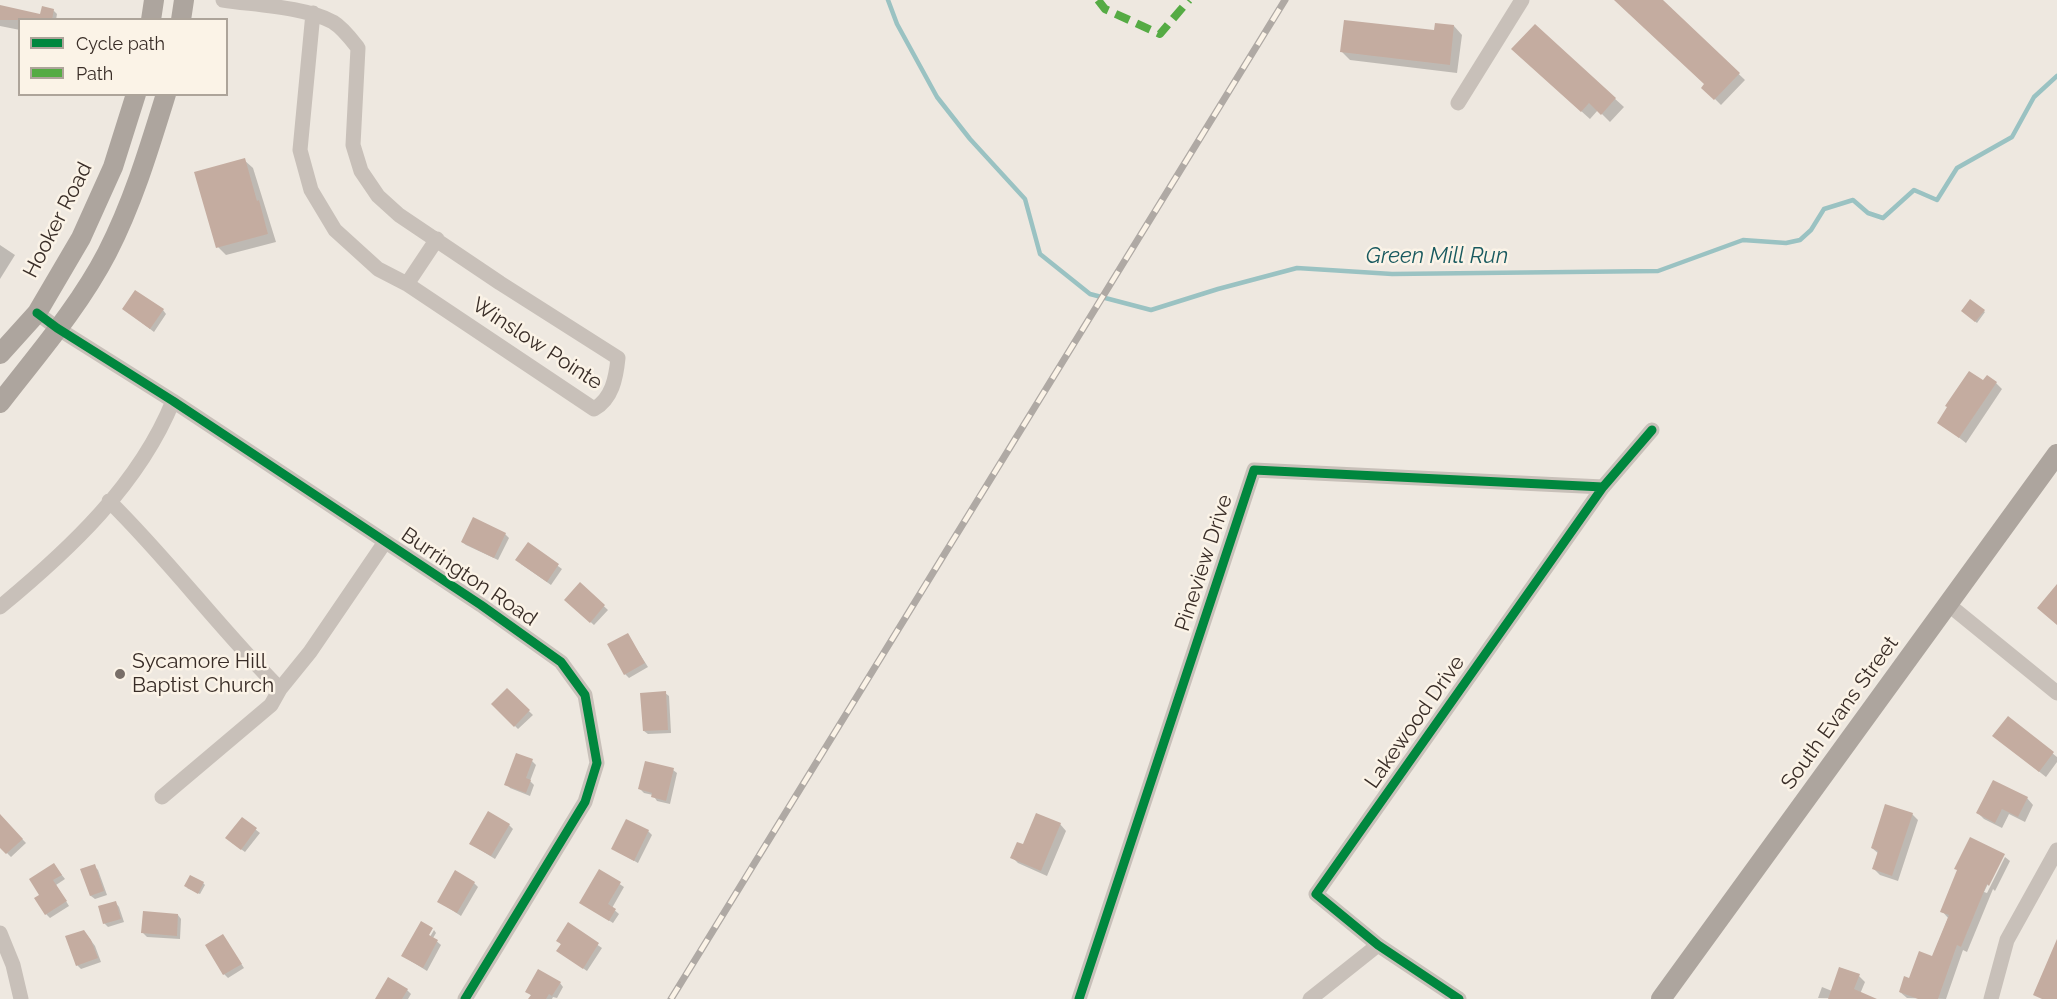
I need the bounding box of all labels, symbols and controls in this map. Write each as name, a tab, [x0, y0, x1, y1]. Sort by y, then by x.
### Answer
legend	[18, 18, 228, 96]
text: Cycle path	[76, 33, 165, 54]
text: Path	[76, 63, 113, 84]
street label: Hooker Road	[18, 158, 98, 282]
water label: Green Mill Run	[1366, 243, 1508, 269]
street label: Winslow Pointe	[467, 292, 607, 396]
street label: Pineview Drive	[1170, 491, 1238, 635]
street label: Burrington Road	[396, 522, 542, 632]
street label: South Evans Street	[1776, 632, 1904, 794]
place label: Sycamore Hill Baptist Church	[132, 649, 274, 699]
street label: Lakewood Drive	[1360, 651, 1470, 793]
marker: Sycamore Hill Baptist Church	[113, 667, 127, 681]

